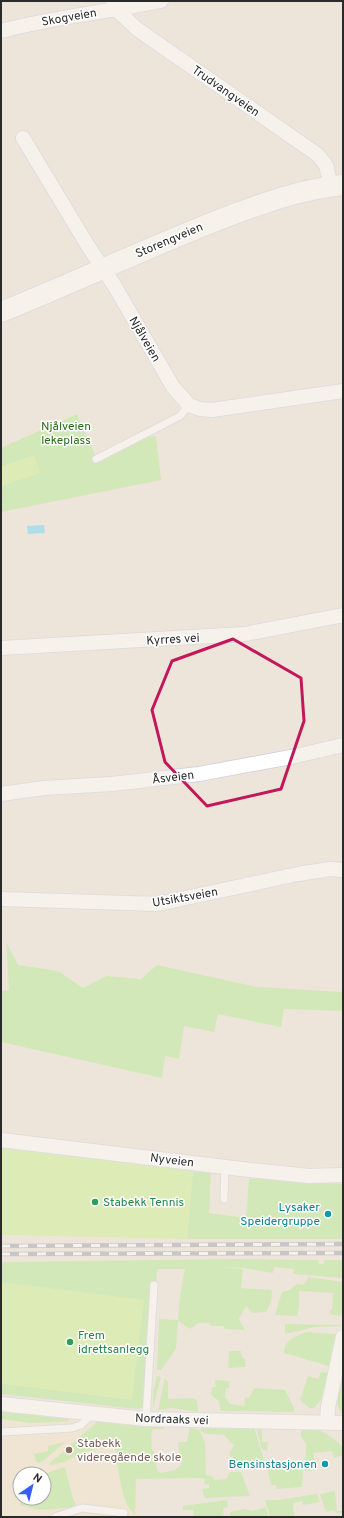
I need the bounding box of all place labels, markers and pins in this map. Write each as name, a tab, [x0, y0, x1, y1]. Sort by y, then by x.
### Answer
place label: Stabekk Tennis	[103, 1195, 184, 1211]
marker: Stabekk Tennis	[90, 1197, 100, 1207]
place label: Lysaker Speidergruppe	[240, 1200, 320, 1230]
marker: Lysaker Speidergruppe	[323, 1209, 333, 1219]
place label: Frem idrettsanlegg	[78, 1328, 149, 1358]
marker: Frem idrettsanlegg	[65, 1337, 75, 1347]
place label: Stabekk videregående skole	[77, 1436, 181, 1466]
marker: Stabekk videregående skole	[64, 1445, 74, 1455]
place label: Bensinstasjonen	[228, 1457, 317, 1473]
marker: Bensinstasjonen	[320, 1459, 330, 1469]

